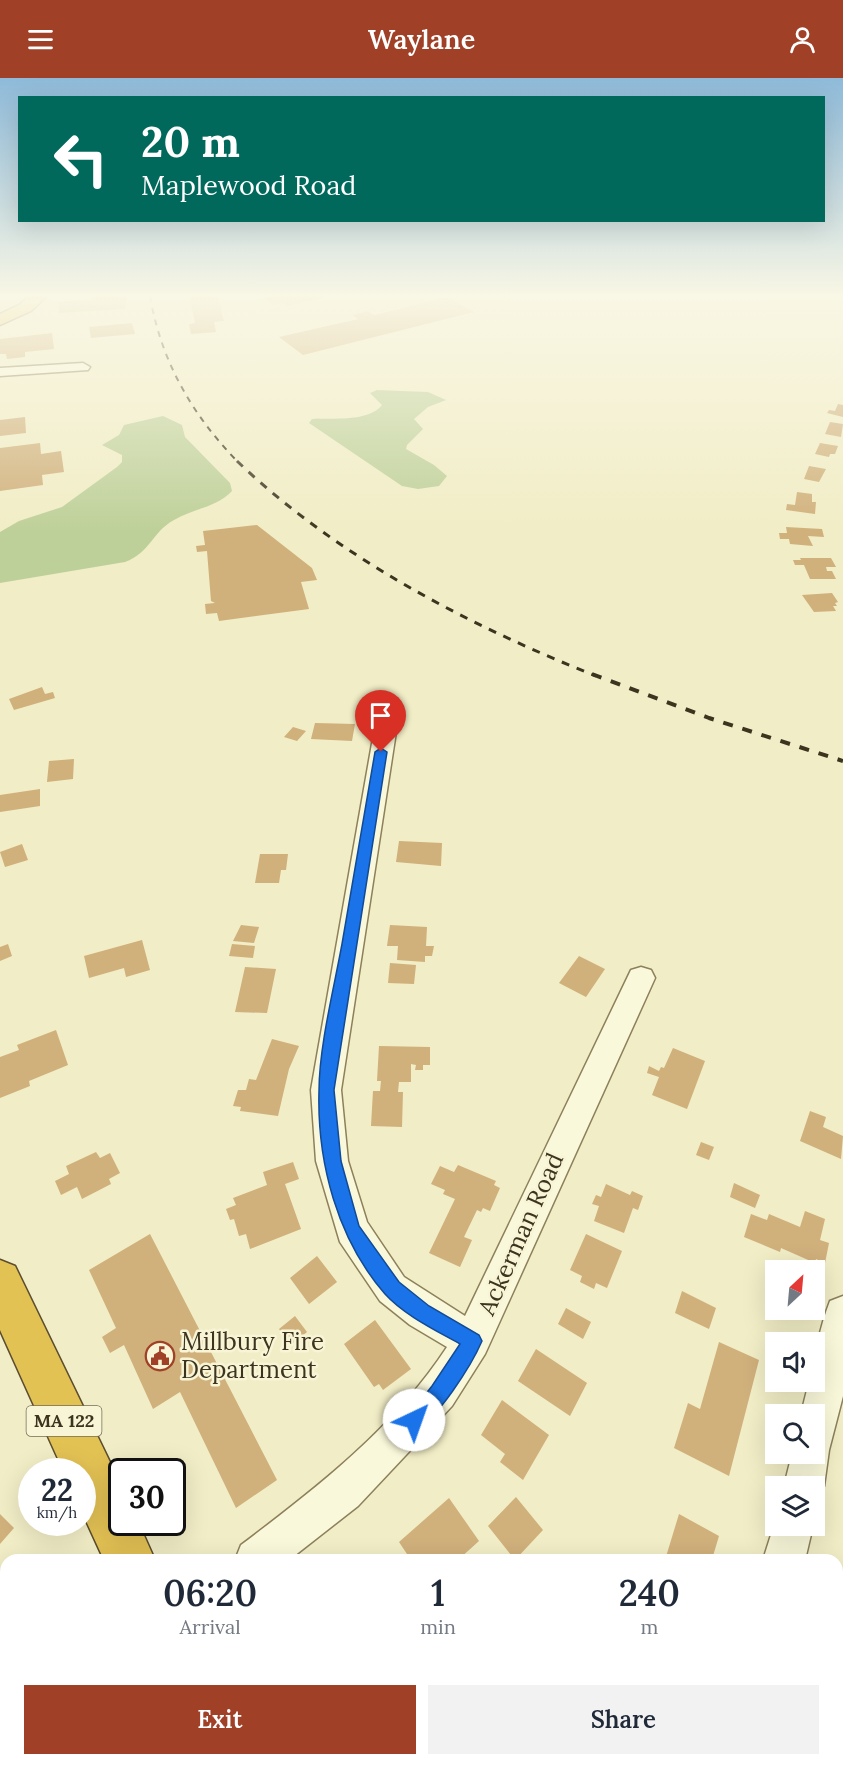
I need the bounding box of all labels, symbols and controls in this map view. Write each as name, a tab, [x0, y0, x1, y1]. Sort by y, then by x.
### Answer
text: Waylane	[368, 22, 475, 56]
icon: menu	[24, 23, 57, 56]
icon: person	[786, 23, 819, 56]
text: 20 m	[141, 115, 240, 169]
icon: left	[42, 120, 120, 198]
text: Maplewood Road	[141, 168, 357, 202]
pin	[355, 690, 406, 752]
icon: arrive	[364, 699, 397, 732]
street label: Ackerman Road	[471, 1148, 570, 1321]
north arrow	[765, 1260, 825, 1320]
map controls	[765, 1260, 825, 1536]
place label: Millbury Fire Department	[181, 1326, 324, 1385]
button: sound	[765, 1332, 825, 1392]
public building icon: Millbury Fire Department	[144, 1340, 176, 1372]
position arrow	[382, 1388, 446, 1452]
button: search	[765, 1404, 825, 1464]
road number: MA 122	[26, 1406, 101, 1436]
speed limit sign: 30	[108, 1458, 186, 1536]
text: 22	[41, 1471, 73, 1509]
button: layers	[765, 1476, 825, 1536]
text: km/h	[37, 1503, 77, 1522]
text: 06:20	[163, 1570, 257, 1616]
text: 1	[431, 1570, 445, 1616]
text: 240	[619, 1570, 680, 1616]
text: Arrival	[180, 1614, 241, 1639]
text: min	[420, 1614, 456, 1639]
text: m	[640, 1614, 658, 1639]
button: Exit	[24, 1685, 416, 1754]
button: Share	[428, 1685, 819, 1754]

